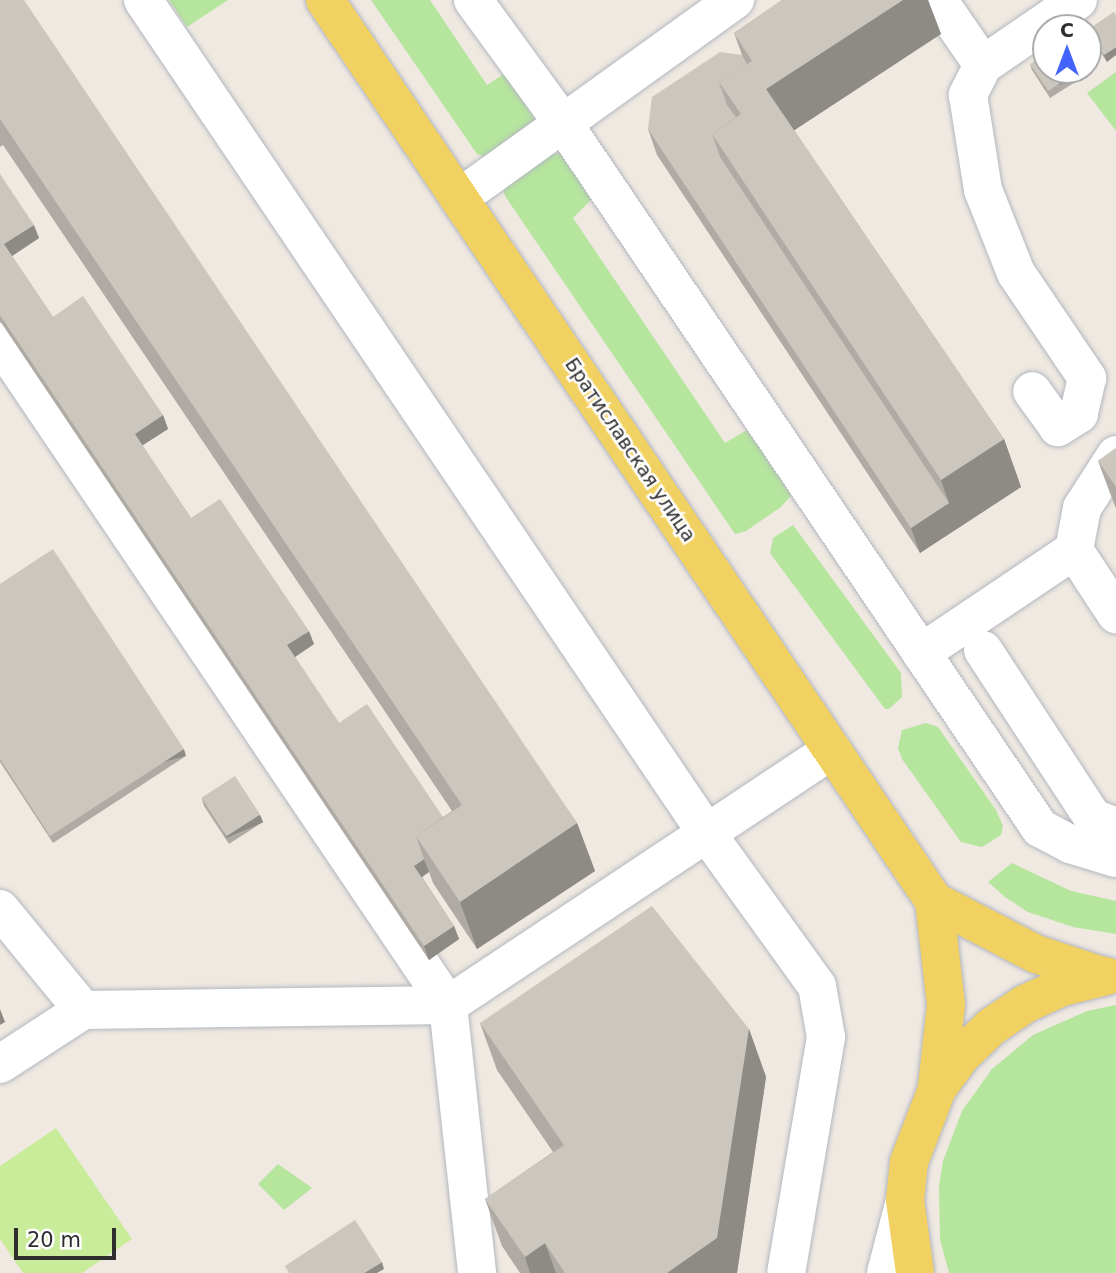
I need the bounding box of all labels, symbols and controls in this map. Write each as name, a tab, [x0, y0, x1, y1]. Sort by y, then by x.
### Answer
north arrow	[1032, 14, 1102, 84]
text: С	[1060, 19, 1074, 41]
street label: Братиславская улица	[560, 354, 700, 546]
scale bar	[18, 1214, 119, 1258]
text: 20 m	[27, 1228, 81, 1252]

